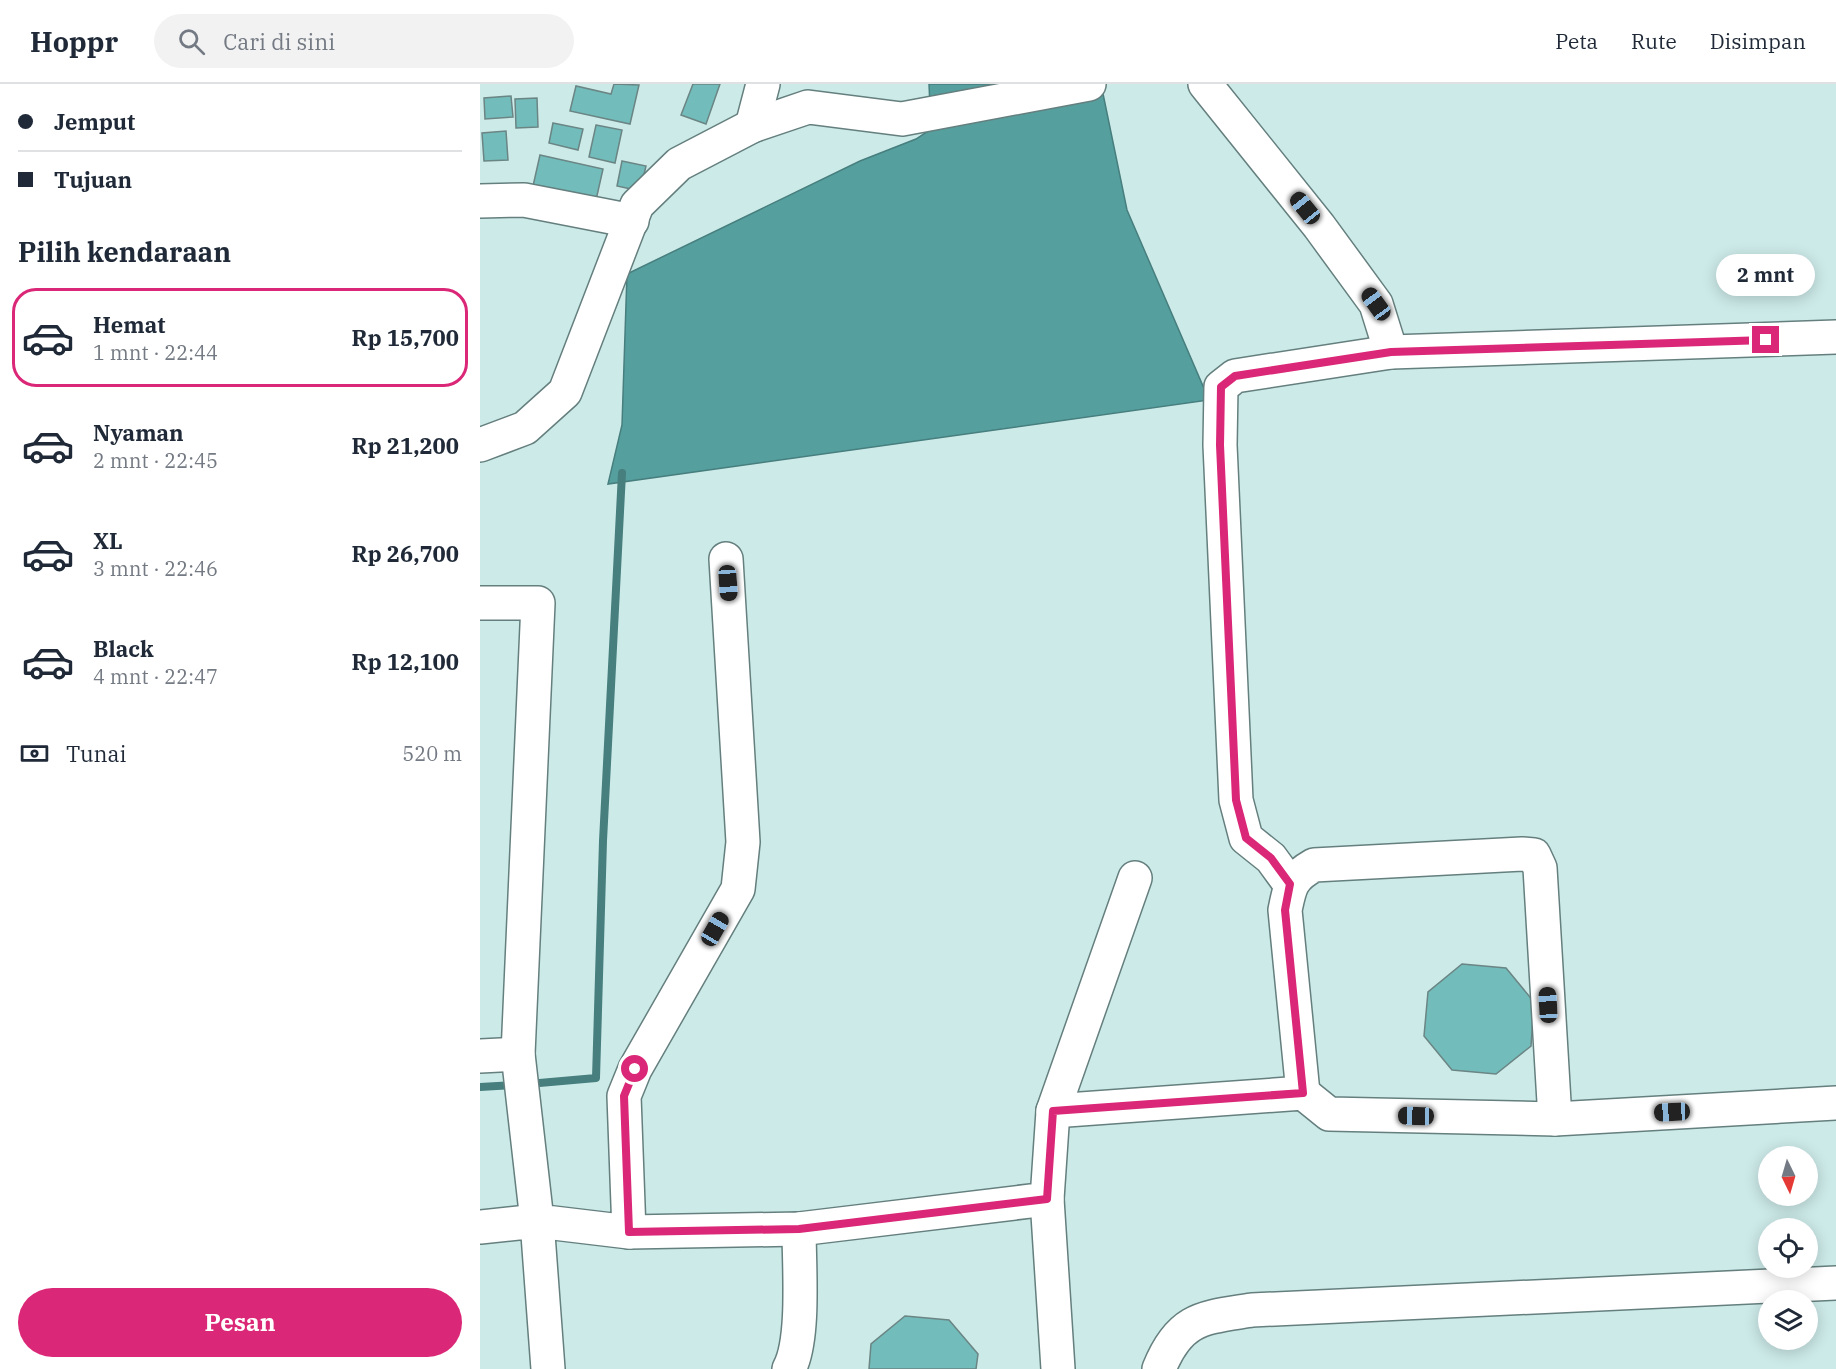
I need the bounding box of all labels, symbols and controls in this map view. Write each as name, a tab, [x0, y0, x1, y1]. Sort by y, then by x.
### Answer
search box	[154, 14, 574, 68]
text: Hoppr	[30, 23, 118, 60]
icon: search	[175, 25, 208, 58]
text: Cari di sini	[223, 27, 335, 56]
text: Peta	[1555, 27, 1598, 55]
text: Rute	[1631, 27, 1677, 55]
text: Disimpan	[1710, 27, 1806, 55]
text: Jemput	[54, 107, 135, 136]
text: Tujuan	[54, 165, 132, 194]
car	[1287, 188, 1323, 228]
text: Pilih kendaraan	[18, 234, 231, 269]
callout: 2 mnt	[1716, 253, 1816, 295]
text: 2 mnt	[1737, 261, 1794, 288]
car	[1358, 284, 1394, 324]
text: Hemat	[93, 310, 165, 339]
icon: car	[21, 311, 75, 365]
text: Rp 15,700	[352, 323, 459, 352]
route end	[1752, 326, 1779, 353]
text: 1 mnt · 22:44	[93, 339, 218, 366]
text: Nyaman	[93, 418, 184, 447]
icon: car	[21, 419, 75, 473]
text: Rp 21,200	[352, 431, 459, 460]
text: 2 mnt · 22:45	[93, 447, 218, 474]
text: XL	[93, 526, 123, 555]
icon: car	[21, 527, 75, 581]
text: Rp 26,700	[352, 539, 459, 568]
text: 3 mnt · 22:46	[93, 555, 218, 582]
car	[718, 564, 738, 602]
text: Black	[93, 634, 154, 663]
icon: car	[21, 635, 75, 689]
text: Rp 12,100	[352, 647, 459, 676]
text: 4 mnt · 22:47	[93, 663, 218, 690]
icon: cash	[18, 737, 51, 770]
text: Tunai	[66, 739, 127, 768]
text: 520 m	[402, 740, 462, 767]
car	[698, 909, 732, 949]
car	[1538, 987, 1558, 1023]
route start	[621, 1055, 648, 1082]
car	[1654, 1102, 1690, 1122]
car	[1398, 1107, 1434, 1125]
north arrow	[1758, 1146, 1818, 1206]
map controls	[1758, 1146, 1818, 1350]
button: locate	[1758, 1218, 1818, 1278]
button: Pesan	[18, 1288, 462, 1357]
button: layers	[1758, 1290, 1818, 1350]

